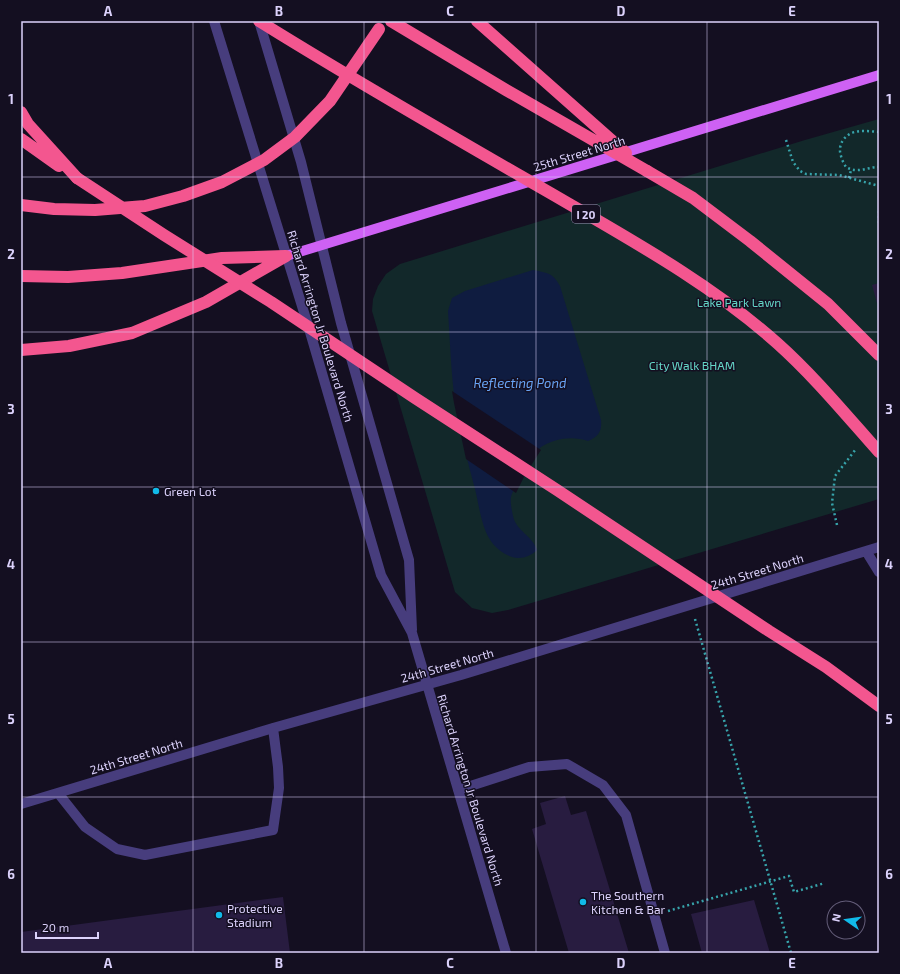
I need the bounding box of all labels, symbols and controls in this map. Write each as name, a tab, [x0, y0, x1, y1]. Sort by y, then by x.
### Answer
text: A	[104, 3, 113, 19]
text: B	[275, 3, 283, 19]
text: C	[446, 3, 454, 19]
text: D	[617, 3, 626, 19]
text: E	[788, 3, 796, 19]
text: 1	[8, 91, 14, 107]
text: 1	[886, 91, 892, 107]
street label: 25th Street North	[531, 132, 627, 174]
road number: I 20	[572, 205, 600, 223]
street label: Richard Arrington Jr Boulevard North	[285, 229, 357, 423]
text: 2	[7, 246, 15, 262]
text: 2	[885, 246, 893, 262]
park label: Lake Park Lawn	[697, 295, 781, 309]
park label: City Walk BHAM	[649, 358, 735, 372]
water label: Reflecting Pond	[474, 375, 567, 391]
text: 3	[7, 401, 15, 417]
text: 3	[885, 401, 893, 417]
place label: Green Lot	[164, 484, 217, 498]
marker: Green Lot	[151, 486, 161, 496]
street label: 24th Street North	[709, 550, 805, 592]
text: 4	[7, 556, 15, 572]
text: 4	[885, 556, 893, 572]
street label: 24th Street North	[399, 645, 495, 685]
street label: Richard Arrington Jr Boulevard North	[435, 693, 507, 887]
text: 5	[7, 711, 15, 727]
text: 5	[885, 711, 893, 727]
street label: 24th Street North	[88, 735, 184, 777]
text: 6	[7, 866, 15, 882]
text: 6	[885, 866, 893, 882]
place label: The Southern Kitchen & Bar	[591, 888, 666, 916]
marker: The Southern Kitchen & Bar	[578, 897, 588, 907]
north arrow	[826, 900, 866, 940]
place label: Protective Stadium	[227, 901, 283, 929]
marker: Protective Stadium	[214, 910, 224, 920]
text: N	[829, 912, 843, 923]
scale bar	[36, 914, 98, 940]
text: 20 m	[42, 920, 69, 934]
text: A	[104, 955, 113, 971]
text: B	[275, 955, 283, 971]
text: C	[446, 955, 454, 971]
text: D	[617, 955, 626, 971]
text: E	[788, 955, 796, 971]

